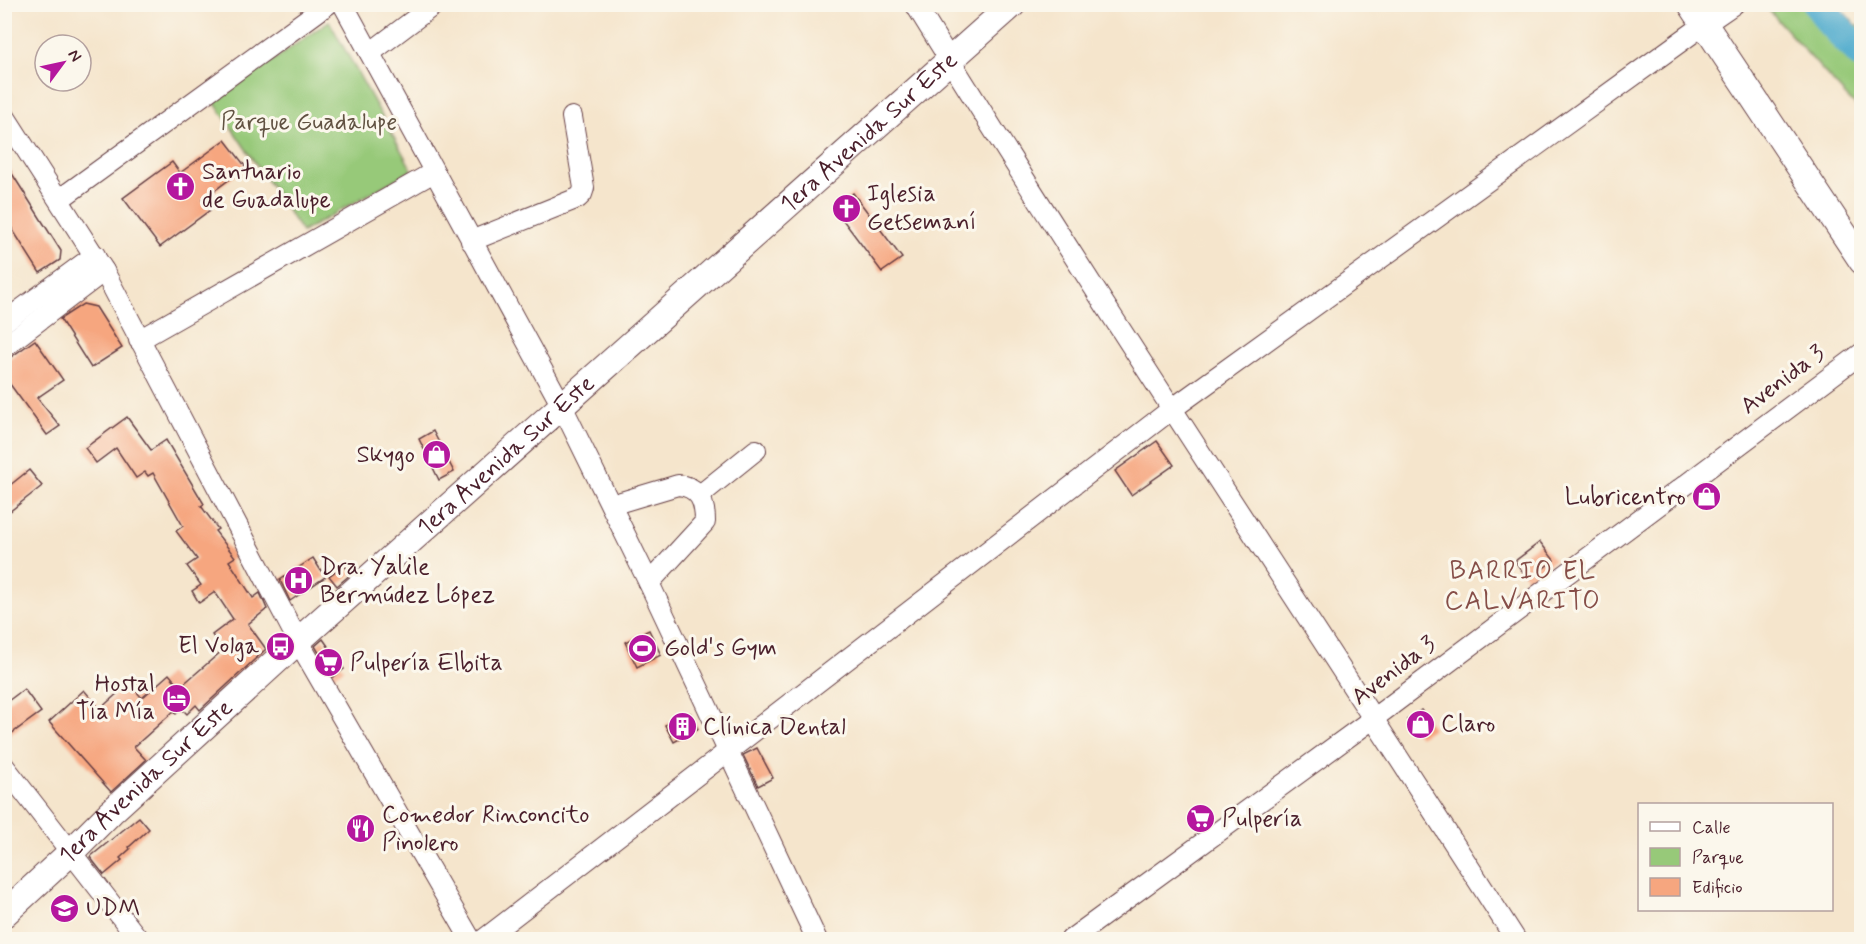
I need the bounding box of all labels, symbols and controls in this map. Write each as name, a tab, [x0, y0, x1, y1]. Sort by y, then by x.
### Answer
north arrow	[33, 33, 93, 93]
text: N	[63, 45, 86, 66]
street label: 1era Avenida Sur Este	[774, 45, 964, 220]
park label: Parque Guadalupe	[221, 107, 397, 138]
place label: Santuario de Guadalupe	[202, 157, 331, 216]
church icon: Santuario de Guadalupe	[165, 170, 197, 202]
place label: Iglesia Getsemaní	[867, 179, 976, 238]
church icon: Iglesia Getsemaní	[830, 192, 862, 224]
street label: Avenida 3	[1735, 338, 1832, 422]
street label: 1era Avenida Sur Este	[411, 368, 601, 543]
shop icon: Skygo	[420, 439, 452, 471]
place label: Skygo	[356, 440, 415, 471]
shop icon: Lubricentro	[1691, 481, 1723, 513]
place label: Lubricentro	[1565, 482, 1686, 513]
place label: Dra. Yalile Bermúdez López	[320, 552, 495, 611]
district label: BARRIO EL CALVARITO	[1445, 555, 1601, 619]
hospital icon: Dra. Yalile Bermúdez López	[283, 565, 315, 597]
street label: Avenida 3	[1346, 629, 1443, 713]
bus stop icon: El Volga	[264, 630, 296, 662]
place label: El Volga	[178, 631, 260, 662]
sports icon: Gold's Gym	[627, 632, 659, 664]
place label: Gold's Gym	[664, 633, 777, 664]
supermarket icon: Pulpería Elbita	[313, 647, 345, 679]
place label: Pulpería Elbita	[350, 648, 503, 679]
place label: Hostal Tía Mía	[76, 669, 155, 728]
hotel icon: Hostal Tía Mía	[160, 682, 192, 714]
street label: 1era Avenida Sur Este	[52, 693, 240, 871]
shop icon: Claro	[1404, 708, 1436, 740]
place label: Claro	[1441, 709, 1495, 740]
building icon: Clínica Dental	[666, 711, 698, 743]
place label: Clínica Dental	[703, 712, 846, 743]
place label: Comedor Rinconcito Pinolero	[382, 800, 589, 859]
supermarket icon: Pulpería	[1185, 803, 1217, 835]
legend	[1638, 803, 1833, 911]
place label: Pulpería	[1222, 804, 1302, 835]
restaurant icon: Comedor Rinconcito Pinolero	[345, 813, 377, 845]
text: Calle	[1692, 816, 1731, 840]
text: Parque	[1692, 846, 1744, 870]
text: Edificio	[1692, 876, 1743, 900]
school or university icon: UDM	[49, 892, 81, 924]
place label: UDM	[86, 893, 141, 924]

